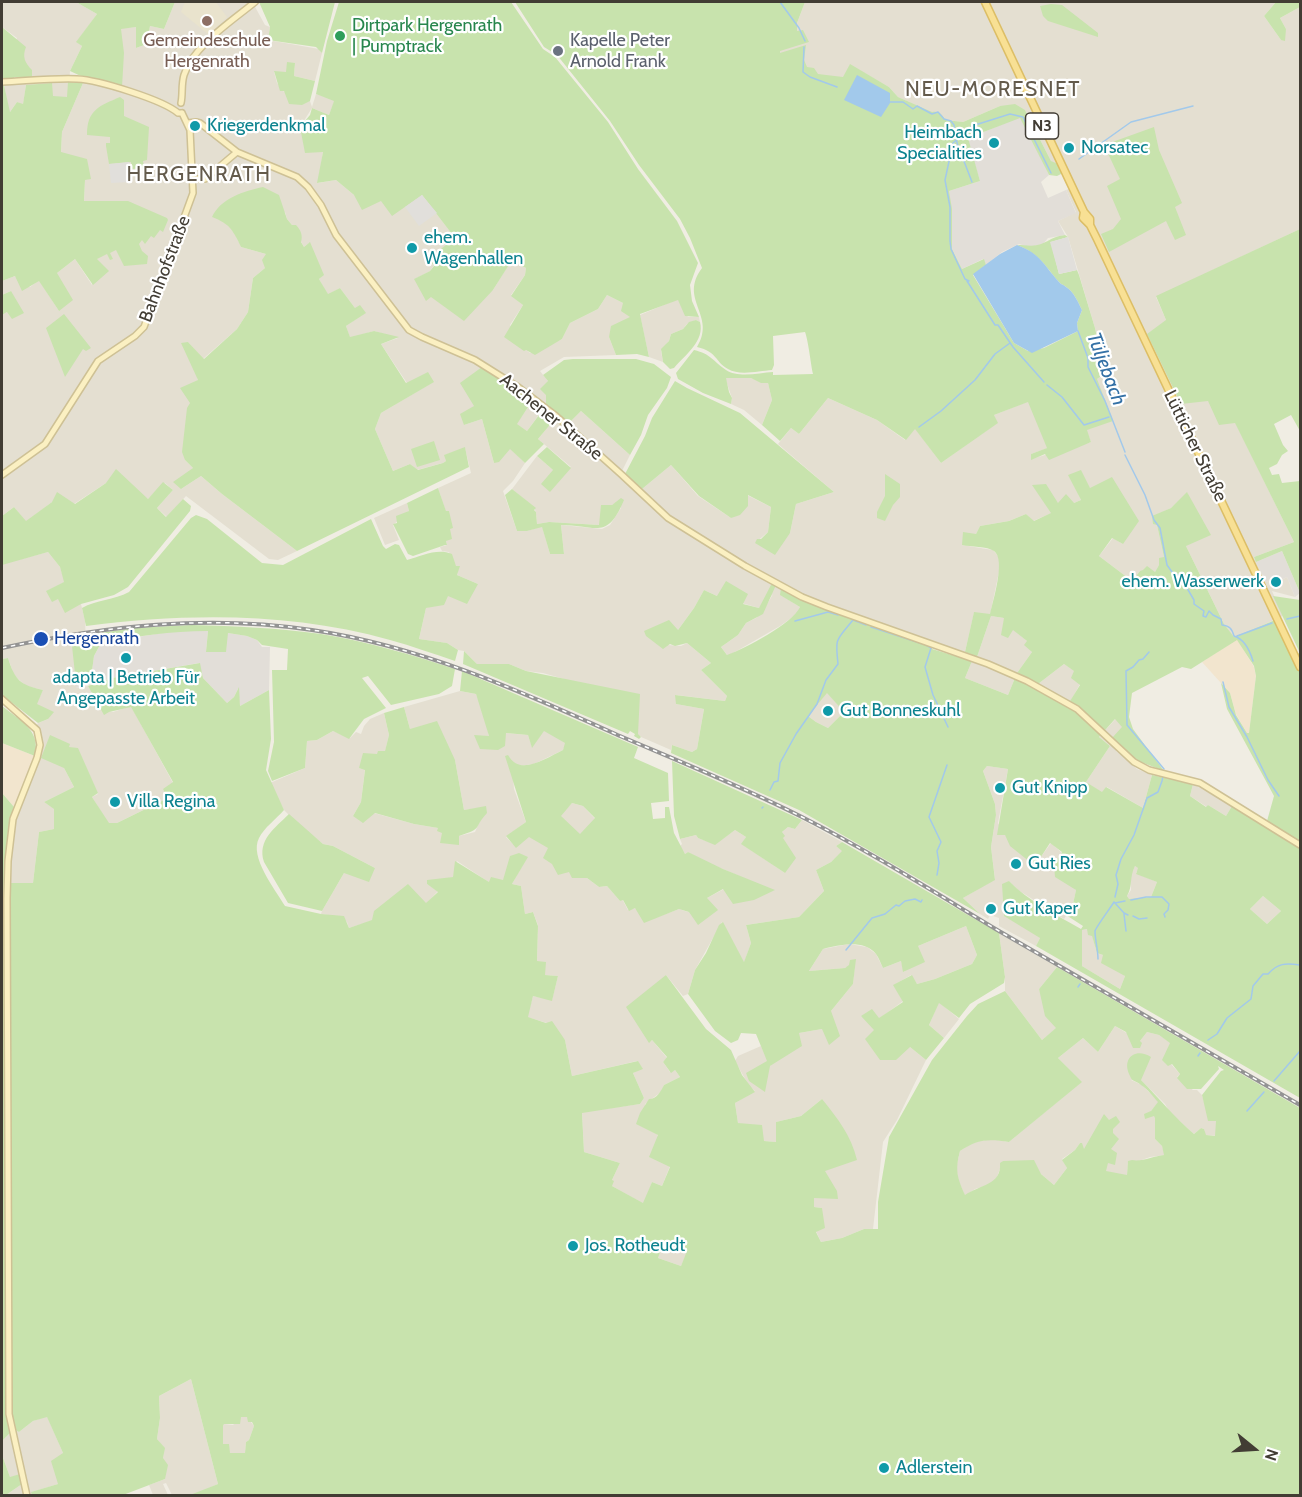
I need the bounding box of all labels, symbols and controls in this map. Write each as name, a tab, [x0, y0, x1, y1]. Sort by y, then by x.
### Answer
marker: Gemeindeschule Hergenrath	[200, 14, 214, 28]
place label: Dirtpark Hergenrath | Pumptrack	[352, 15, 502, 57]
marker: Dirtpark Hergenrath | Pumptrack	[333, 29, 347, 43]
place label: Gemeindeschule Hergenrath	[143, 30, 271, 72]
place label: Kapelle Peter Arnold Frank	[570, 30, 670, 72]
marker: Kapelle Peter Arnold Frank	[551, 44, 565, 58]
district label: NEU-MORESNET	[905, 77, 1081, 103]
road number: N3	[1026, 113, 1058, 139]
place label: Kriegerdenkmal	[207, 115, 326, 137]
marker: Kriegerdenkmal	[188, 119, 202, 133]
place label: Heimbach Specialities	[897, 122, 982, 164]
marker: Heimbach Specialities	[987, 136, 1001, 150]
place label: Norsatec	[1081, 137, 1148, 159]
marker: Norsatec	[1062, 141, 1076, 155]
district label: HERGENRATH	[126, 162, 272, 188]
street label: Bahnhofstraße	[135, 213, 195, 325]
place label: ehem. Wagenhallen	[424, 227, 523, 270]
marker: ehem. Wagenhallen	[405, 241, 419, 255]
water label: Tüljebach	[1081, 329, 1131, 409]
street label: Aachener Straße	[495, 369, 607, 465]
street label: Lütticher Straße	[1159, 387, 1231, 505]
place label: ehem. Wasserwerk	[1122, 571, 1264, 593]
marker: ehem. Wasserwerk	[1269, 575, 1283, 589]
place label: Hergenrath	[54, 628, 139, 650]
marker: Hergenrath	[32, 630, 50, 648]
marker: adapta | Betrieb Für Angepasste Arbeit	[119, 651, 133, 665]
place label: adapta | Betrieb Für Angepasste Arbeit	[53, 667, 199, 710]
place label: Gut Bonneskuhl	[840, 700, 960, 722]
marker: Gut Bonneskuhl	[821, 704, 835, 718]
place label: Gut Knipp	[1012, 777, 1088, 799]
marker: Gut Knipp	[993, 781, 1007, 795]
place label: Villa Regina	[127, 791, 215, 813]
marker: Villa Regina	[108, 795, 122, 809]
place label: Gut Ries	[1028, 853, 1091, 875]
marker: Gut Ries	[1009, 857, 1023, 871]
place label: Gut Kaper	[1003, 898, 1078, 920]
marker: Gut Kaper	[984, 902, 998, 916]
place label: Jos. Rotheudt	[585, 1235, 685, 1257]
marker: Jos. Rotheudt	[566, 1239, 580, 1253]
north arrow	[1224, 1419, 1284, 1479]
text: N	[1261, 1446, 1282, 1463]
place label: Adlerstein	[896, 1457, 972, 1479]
marker: Adlerstein	[877, 1461, 891, 1475]

